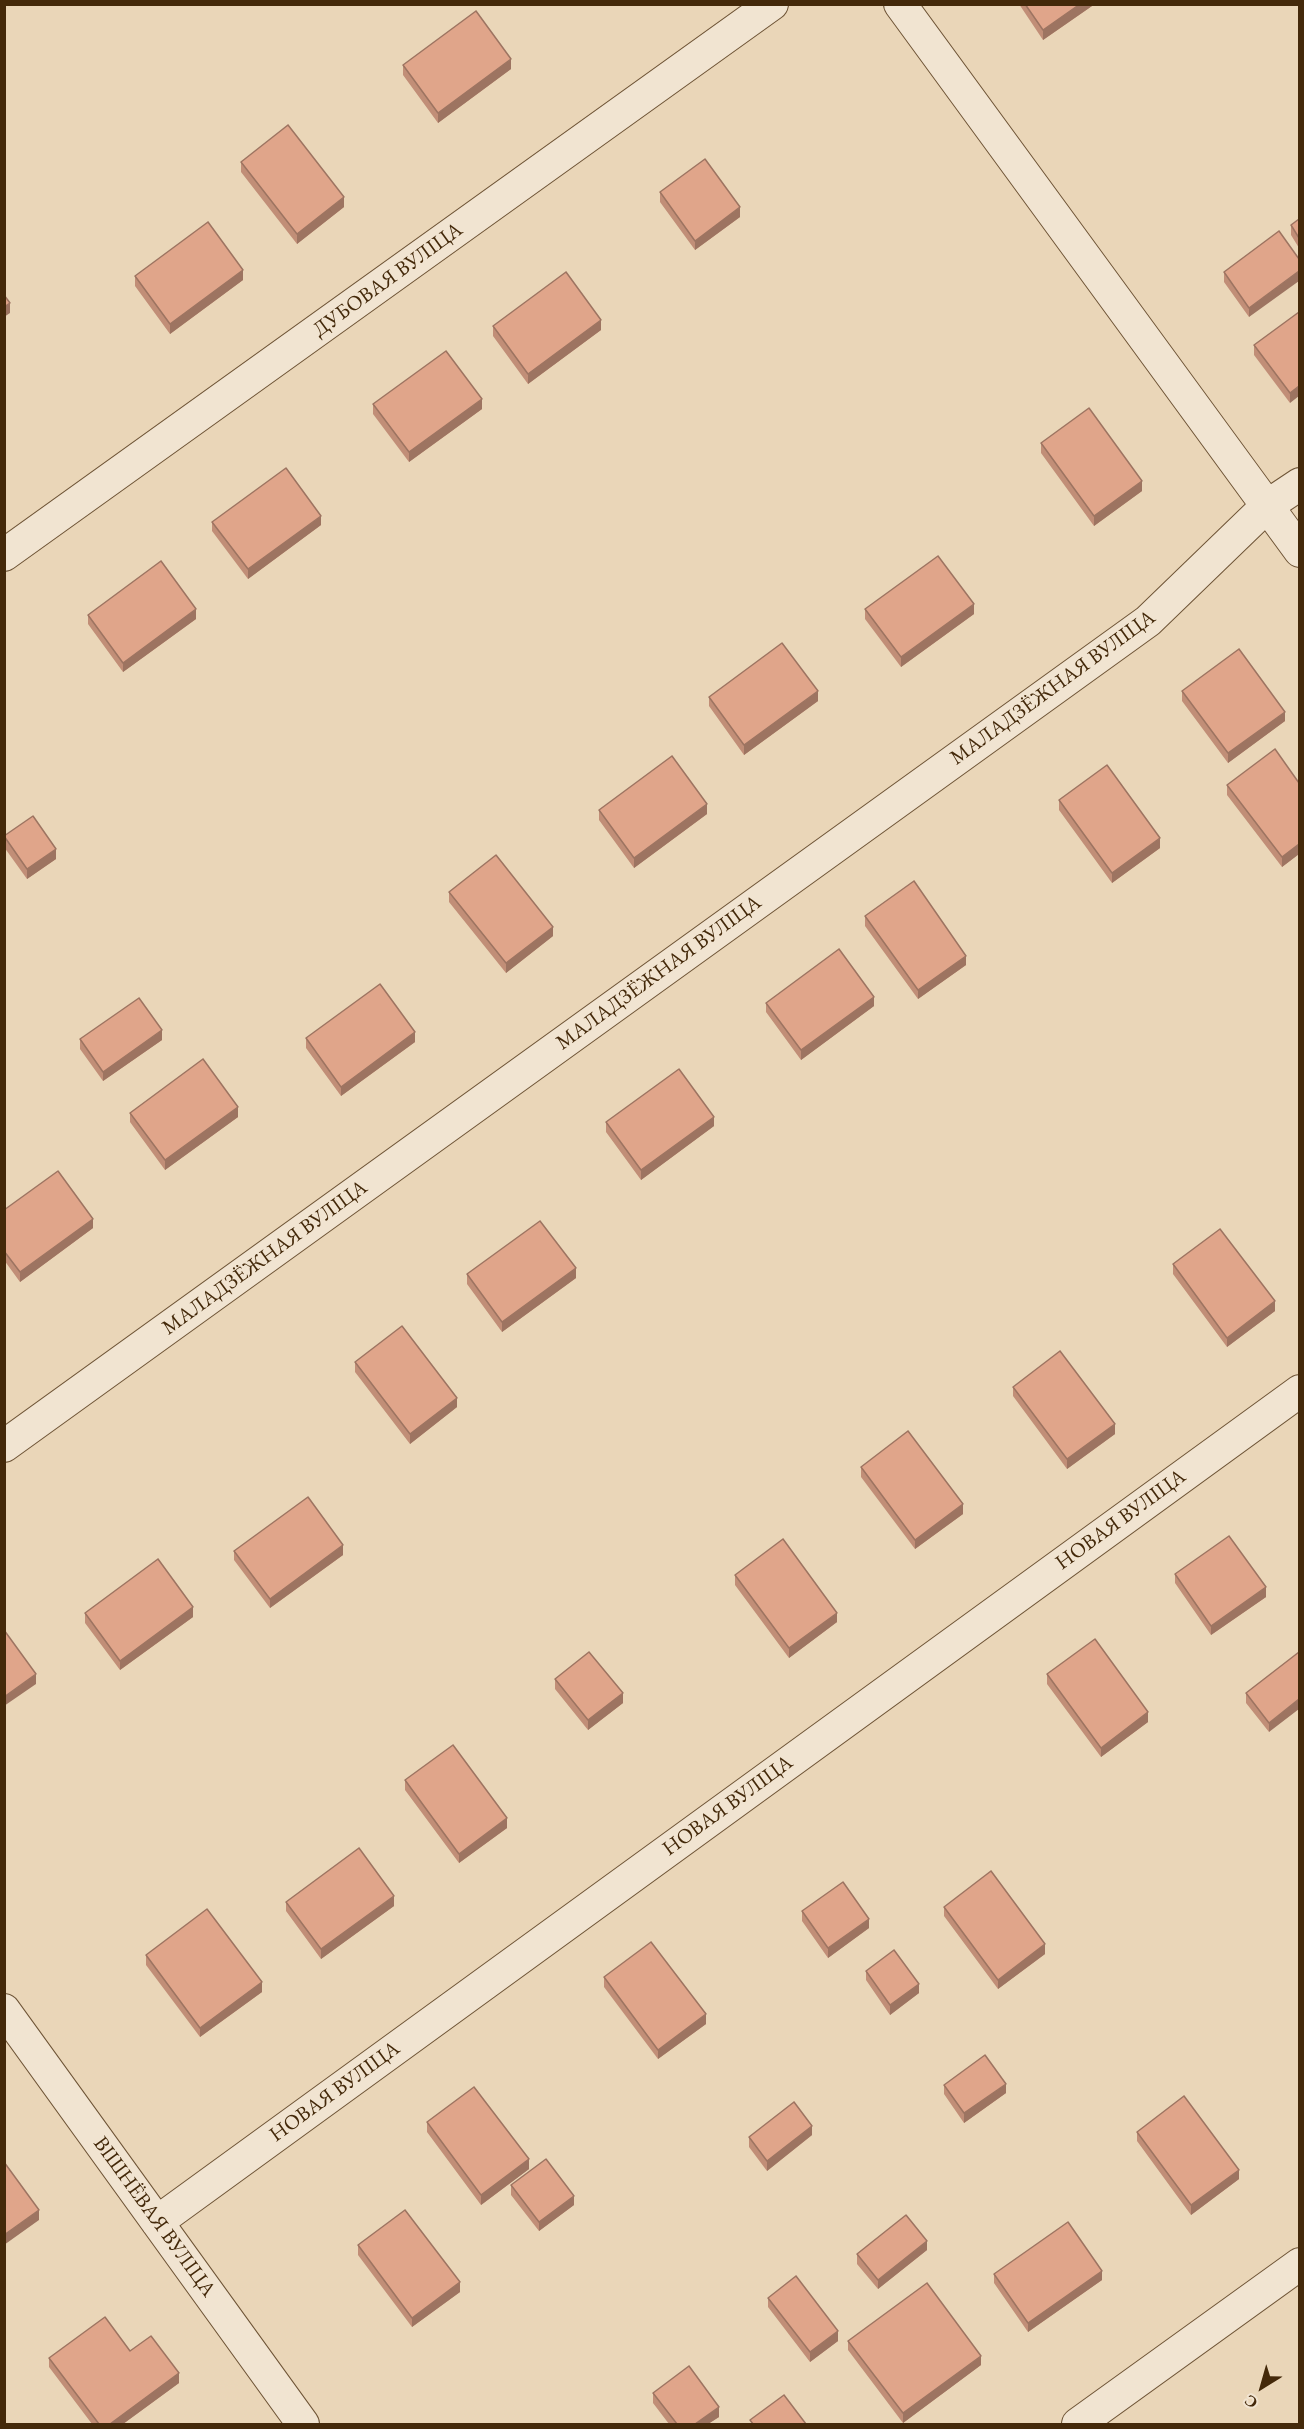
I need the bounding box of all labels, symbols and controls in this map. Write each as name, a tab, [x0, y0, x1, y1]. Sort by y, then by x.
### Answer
street label: ДУБОВАЯ ВУЛІЦА	[308, 217, 468, 343]
street label: МАЛАДЗЁЖНАЯ ВУЛІЦА	[945, 605, 1161, 771]
street label: МАЛАДЗЁЖНАЯ ВУЛІЦА	[551, 890, 767, 1056]
street label: МАЛАДЗЁЖНАЯ ВУЛІЦА	[157, 1175, 373, 1341]
street label: НОВАЯ ВУЛІЦА	[1051, 1464, 1191, 1576]
street label: НОВАЯ ВУЛІЦА	[658, 1750, 798, 1862]
street label: НОВАЯ ВУЛІЦА	[265, 2036, 405, 2148]
street label: ВІШНЁВАЯ ВУЛІЦА	[87, 2132, 221, 2302]
north arrow	[1232, 2357, 1292, 2417]
text: С	[1240, 2390, 1262, 2414]

